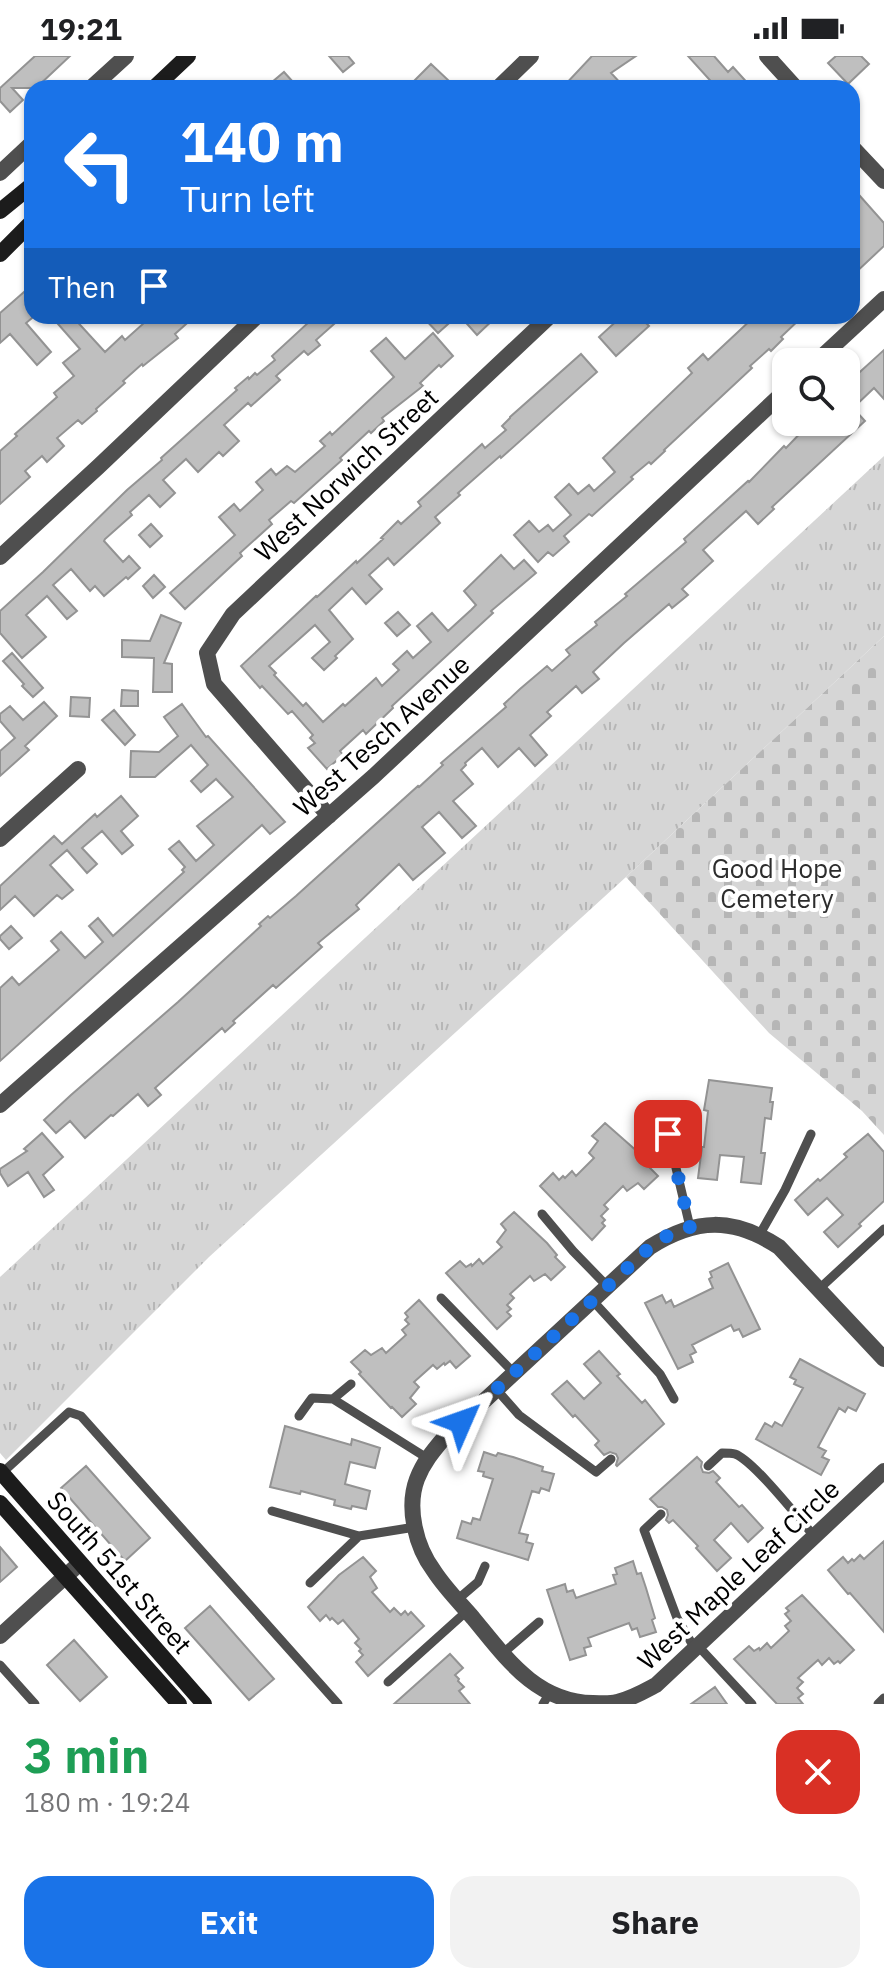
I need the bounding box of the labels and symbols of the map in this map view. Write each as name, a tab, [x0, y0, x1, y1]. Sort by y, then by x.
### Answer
street label: West Norwich Street	[247, 380, 445, 568]
street label: West Tesch Avenue	[286, 647, 476, 823]
park label: Good Hope Cemetery	[712, 851, 842, 915]
pin	[634, 1100, 702, 1168]
position arrow	[419, 1380, 503, 1464]
street label: West Maple Leaf Circle	[630, 1471, 846, 1677]
street label: South 51st Street	[40, 1484, 200, 1660]

